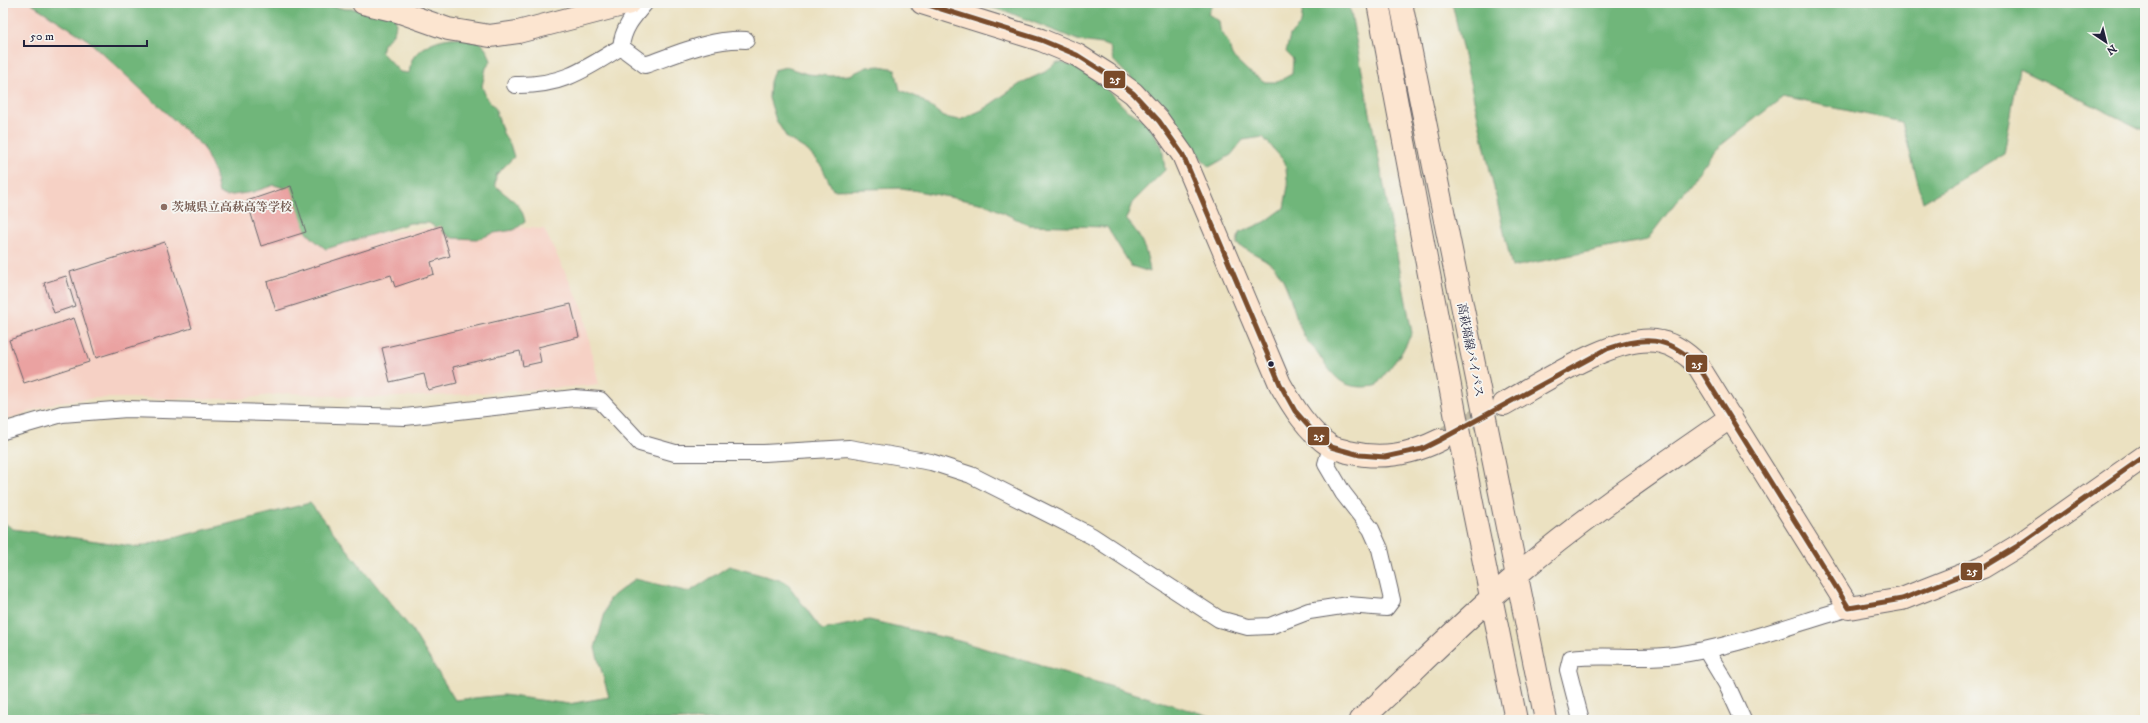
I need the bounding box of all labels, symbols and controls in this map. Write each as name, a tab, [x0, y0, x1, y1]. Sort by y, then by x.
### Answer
scale bar	[24, 22, 147, 48]
north arrow	[2086, 22, 2126, 62]
text: 50 m	[30, 29, 54, 44]
text: N	[2103, 41, 2119, 58]
line badge: 25	[1103, 70, 1126, 89]
text: 25	[1110, 73, 1121, 87]
place label: 茨城県立高萩高等学校	[172, 200, 292, 215]
marker: 茨城県立高萩高等学校	[159, 202, 169, 212]
street label: 高萩塙線バイパス	[1454, 302, 1486, 398]
line badge: 25	[1685, 354, 1708, 373]
text: 25	[1692, 358, 1703, 372]
unlabelled marker	[1266, 359, 1276, 369]
line badge: 25	[1307, 426, 1330, 446]
text: 25	[1314, 430, 1325, 444]
line badge: 25	[1960, 562, 1983, 581]
text: 25	[1967, 565, 1978, 579]

